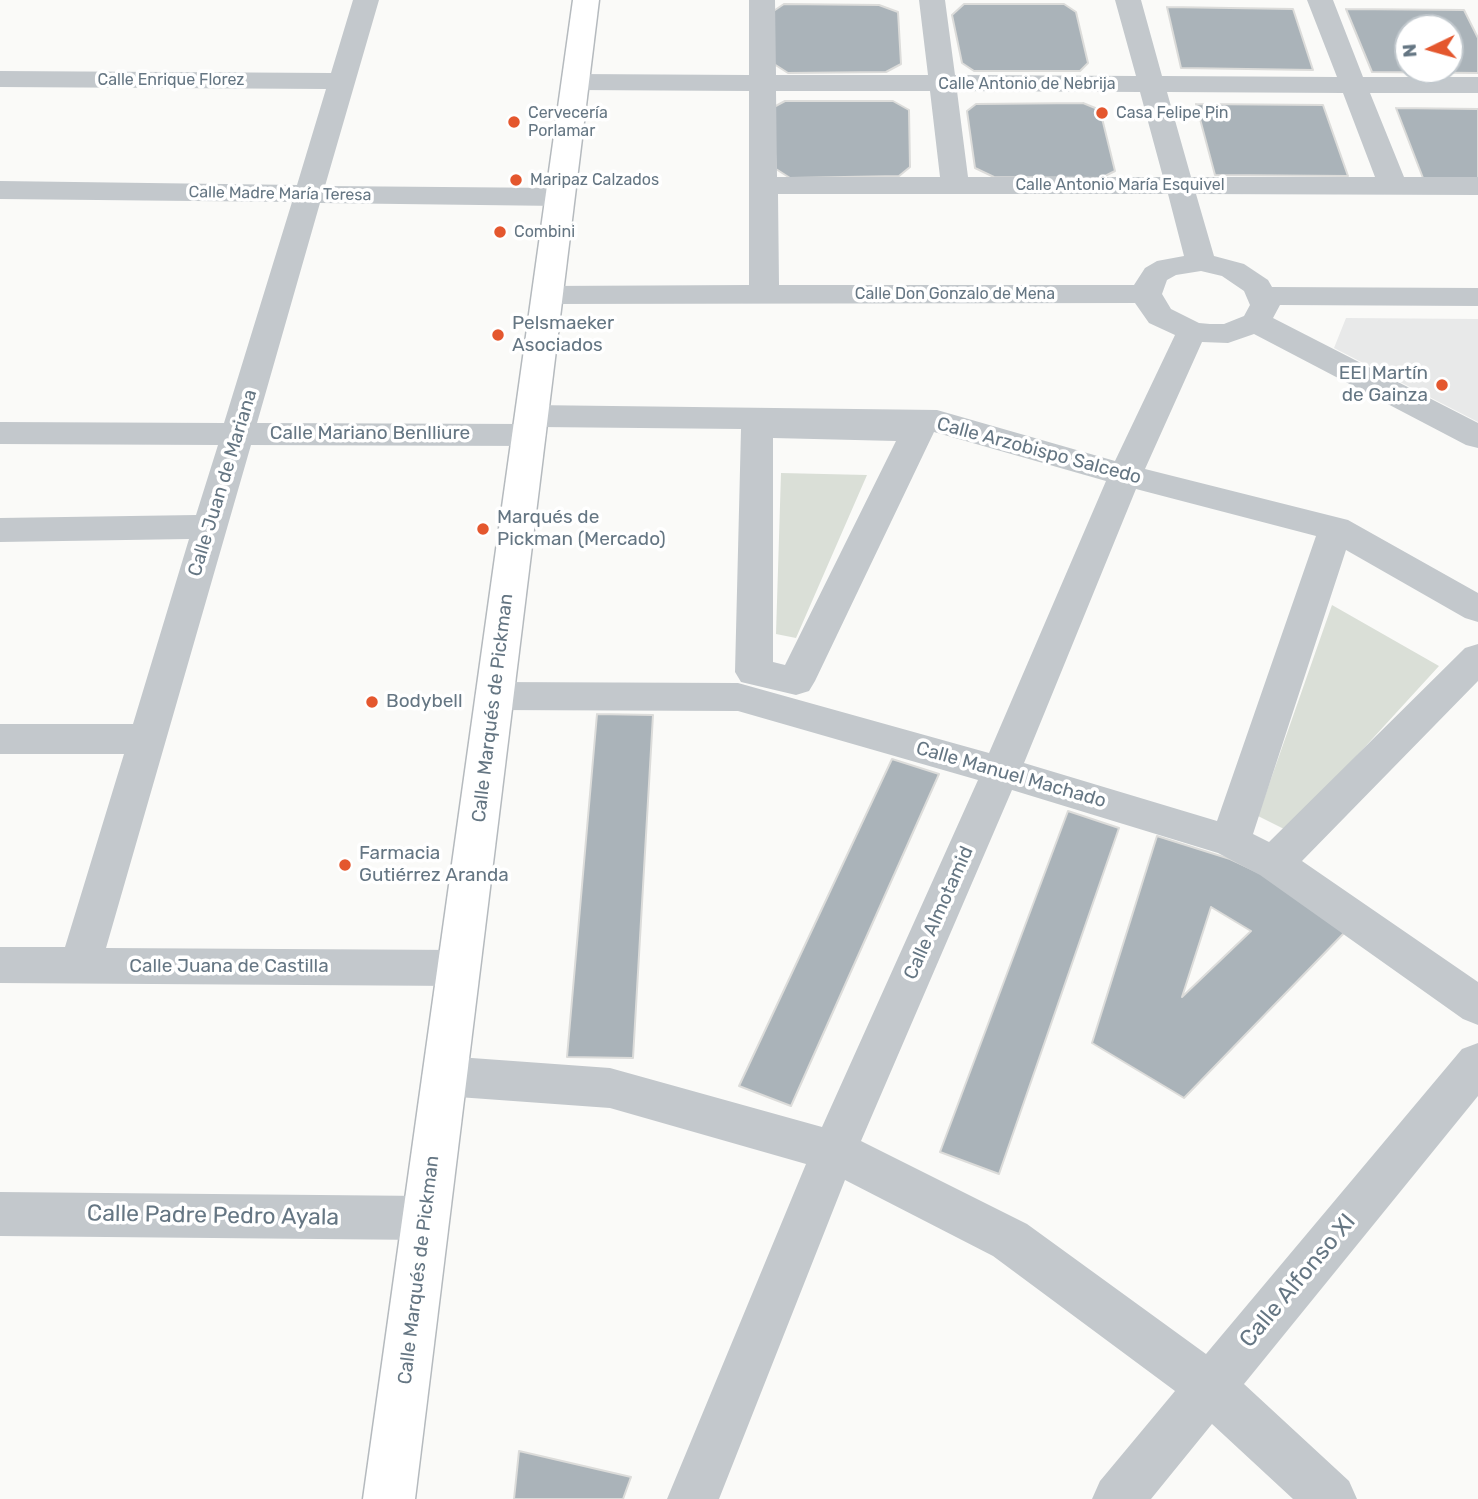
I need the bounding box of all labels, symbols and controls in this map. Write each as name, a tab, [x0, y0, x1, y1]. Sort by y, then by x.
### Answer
north arrow	[1394, 14, 1464, 84]
text: N	[1398, 43, 1422, 59]
street label: Calle Enrique Florez	[98, 70, 244, 90]
street label: Calle Antonio de Nebrija	[938, 74, 1116, 94]
place label: Cervecería Porlamar	[528, 103, 608, 141]
place label: Casa Felipe Pin	[1116, 103, 1229, 123]
marker: Casa Felipe Pin	[1094, 105, 1110, 121]
marker: Cervecería Porlamar	[506, 114, 522, 130]
place label: Maripaz Calzados	[530, 170, 659, 190]
marker: Maripaz Calzados	[508, 172, 524, 188]
street label: Calle Antonio María Esquivel	[1015, 175, 1225, 195]
street label: Calle Madre María Teresa	[188, 183, 372, 205]
place label: Combini	[514, 222, 575, 242]
marker: Combini	[492, 224, 508, 240]
street label: Calle Don Gonzalo de Mena	[855, 284, 1055, 304]
place label: Pelsmaeker Asociados	[512, 313, 614, 357]
marker: Pelsmaeker Asociados	[490, 327, 506, 343]
place label: EEI Martín de Gainza	[1339, 363, 1428, 407]
marker: EEI Martín de Gainza	[1434, 377, 1450, 393]
street label: Calle Juan de Mariana	[184, 387, 262, 579]
street label: Calle Arzobispo Salcedo	[934, 413, 1144, 489]
street label: Calle Mariano Benlliure	[270, 423, 470, 445]
place label: Marqués de Pickman (Mercado)	[497, 507, 666, 551]
marker: Marqués de Pickman (Mercado)	[475, 521, 491, 537]
street label: Calle Marqués de Pickman	[468, 592, 518, 824]
place label: Bodybell	[386, 691, 463, 713]
marker: Bodybell	[364, 694, 380, 710]
street label: Calle Manuel Machado	[913, 737, 1109, 813]
place label: Farmacia Gutiérrez Aranda	[359, 843, 509, 887]
street label: Calle Almotamid	[899, 843, 979, 983]
marker: Farmacia Gutiérrez Aranda	[337, 857, 353, 873]
street label: Calle Juana de Castilla	[129, 956, 329, 978]
street label: Calle Marqués de Pickman	[394, 1154, 444, 1386]
street label: Calle Padre Pedro Ayala	[87, 1200, 339, 1232]
street label: Calle Alfonso XI	[1234, 1209, 1362, 1353]

